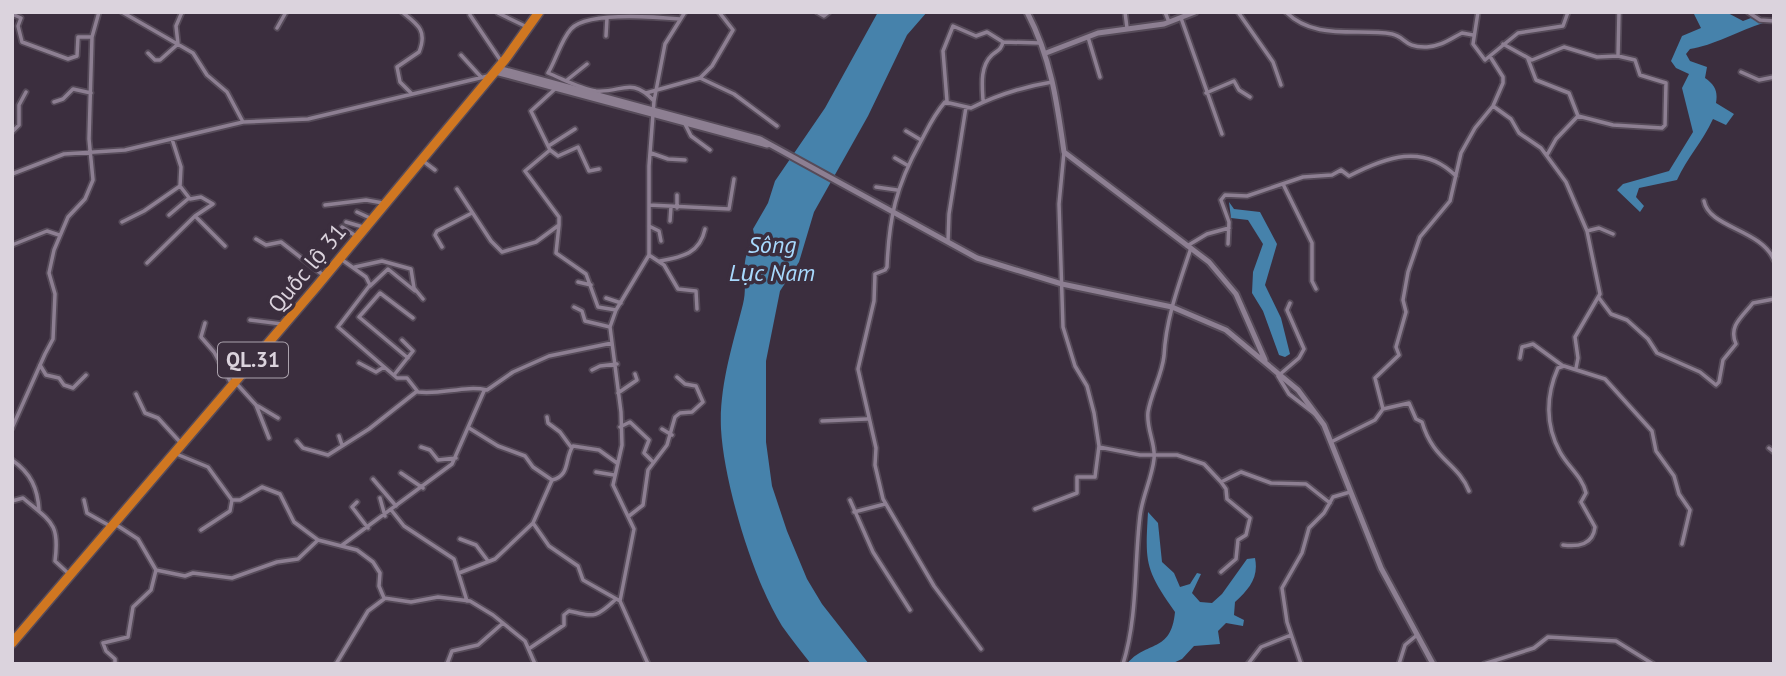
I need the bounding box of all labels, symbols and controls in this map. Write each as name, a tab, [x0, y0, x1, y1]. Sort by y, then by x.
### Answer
street label: Quốc lộ 31	[261, 217, 352, 318]
water label: Sông Lục Nam	[729, 229, 815, 288]
road number: QL.31	[218, 342, 288, 378]

